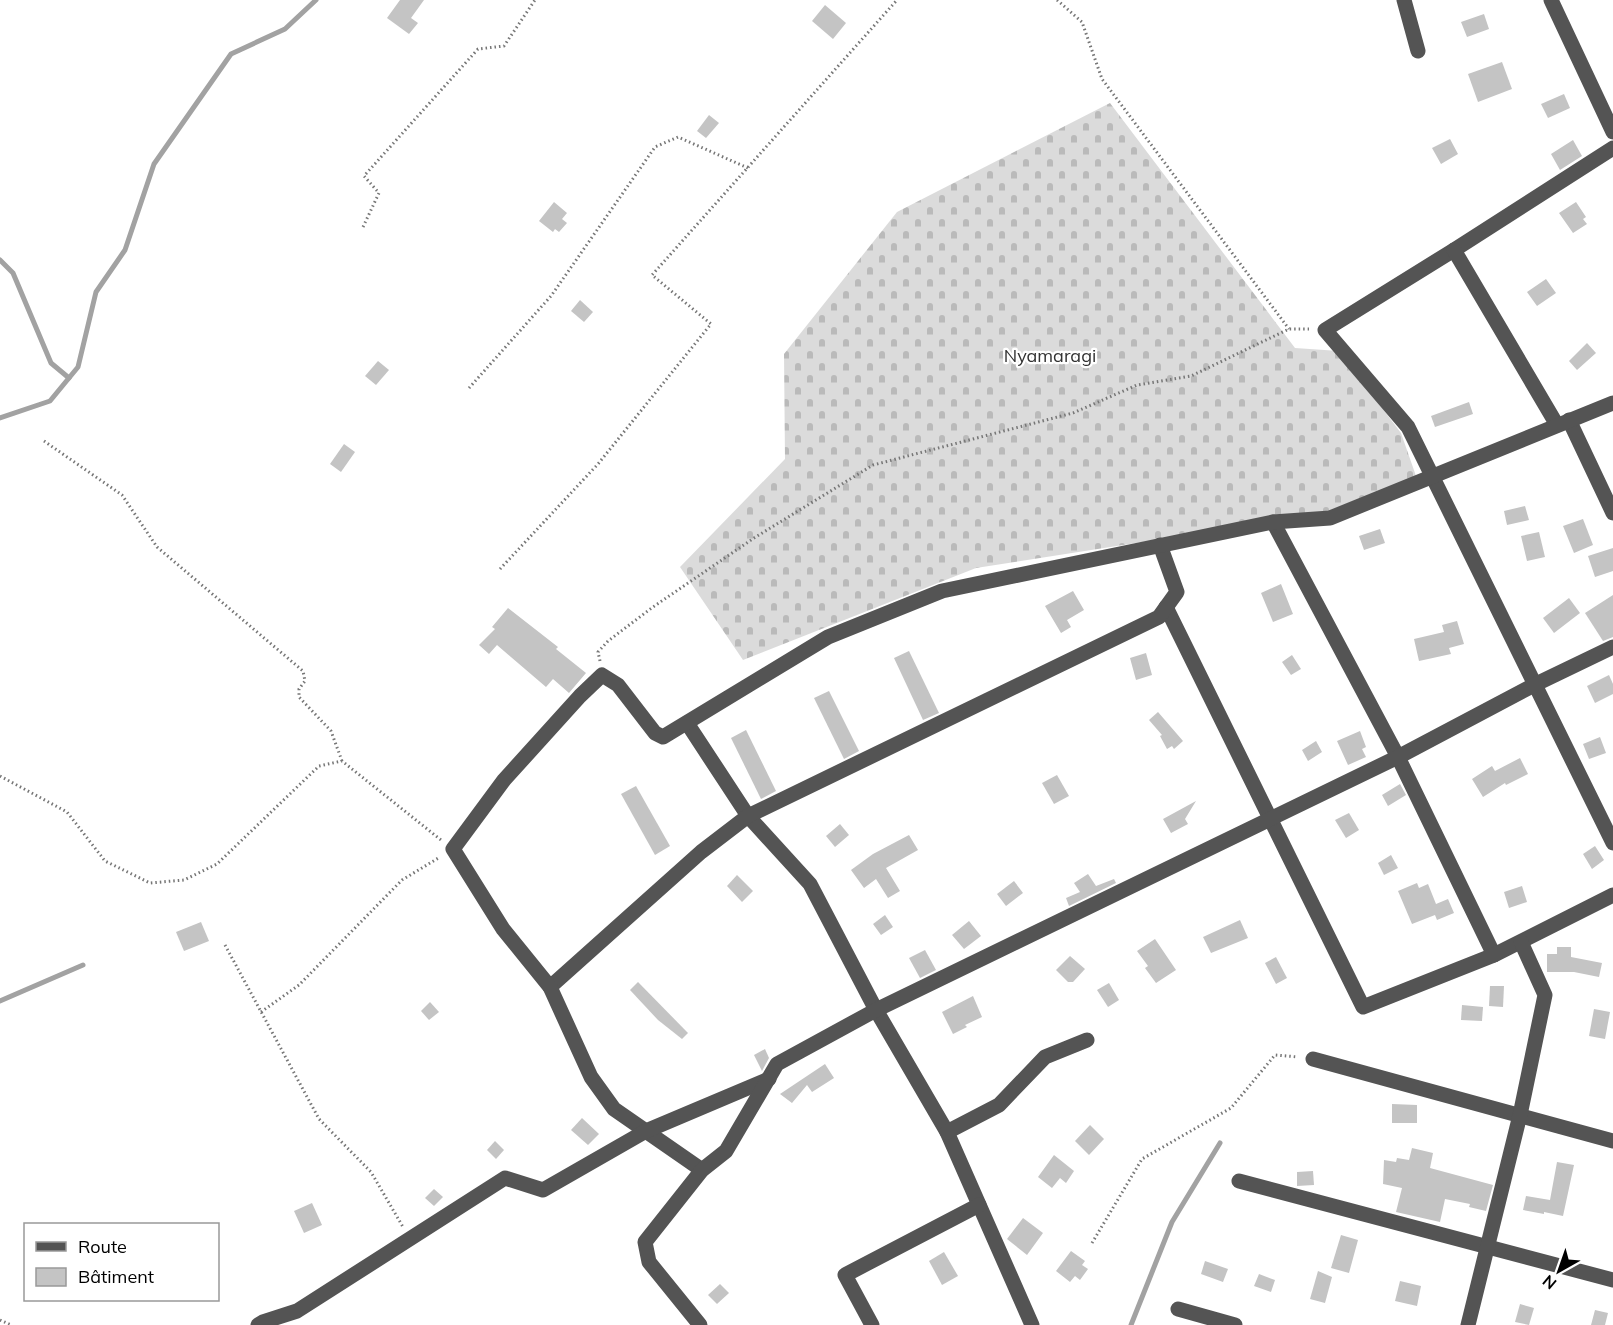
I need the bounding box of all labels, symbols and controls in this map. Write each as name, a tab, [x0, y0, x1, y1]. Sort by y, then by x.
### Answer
park label: Nyamaragi	[1004, 344, 1096, 367]
legend	[24, 1223, 219, 1301]
text: Route	[78, 1235, 127, 1258]
north arrow	[1529, 1241, 1589, 1301]
text: Bâtiment	[78, 1265, 154, 1288]
text: N	[1538, 1271, 1560, 1294]

